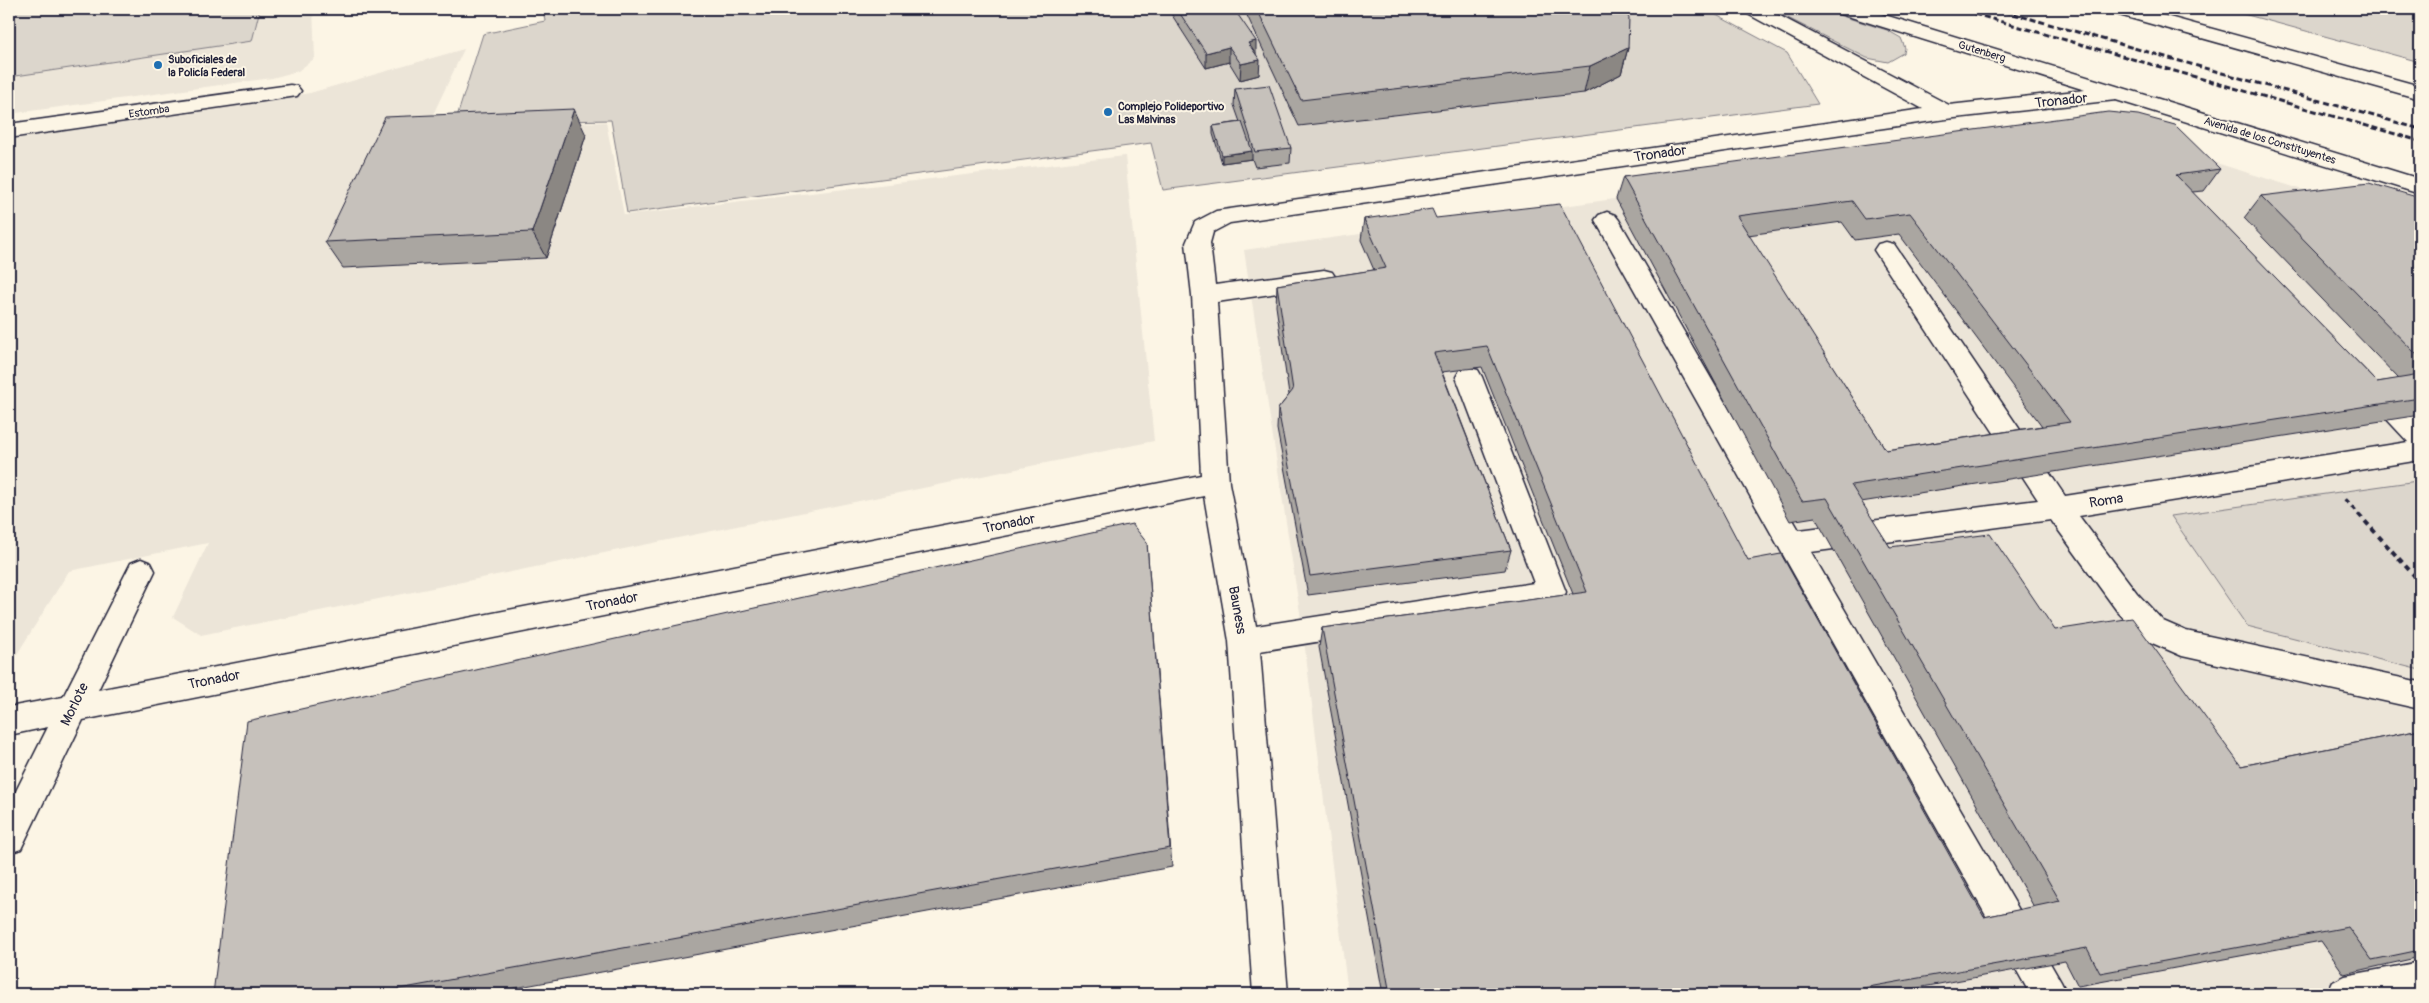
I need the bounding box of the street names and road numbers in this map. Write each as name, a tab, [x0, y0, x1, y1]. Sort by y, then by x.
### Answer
street label: Gutenberg	[1957, 38, 2008, 65]
street label: Tronador	[2034, 89, 2088, 112]
street label: Estomba	[128, 102, 170, 121]
street label: Avenida de los Constituyentes	[2202, 114, 2338, 167]
street label: Tronador	[1633, 141, 1687, 166]
street label: Roma	[2088, 489, 2124, 512]
street label: Tronador	[981, 510, 1037, 537]
street label: Bauness	[1225, 585, 1250, 636]
street label: Tronador	[584, 588, 640, 615]
street label: Tronador	[186, 666, 242, 693]
street label: Morlote	[57, 680, 92, 729]

